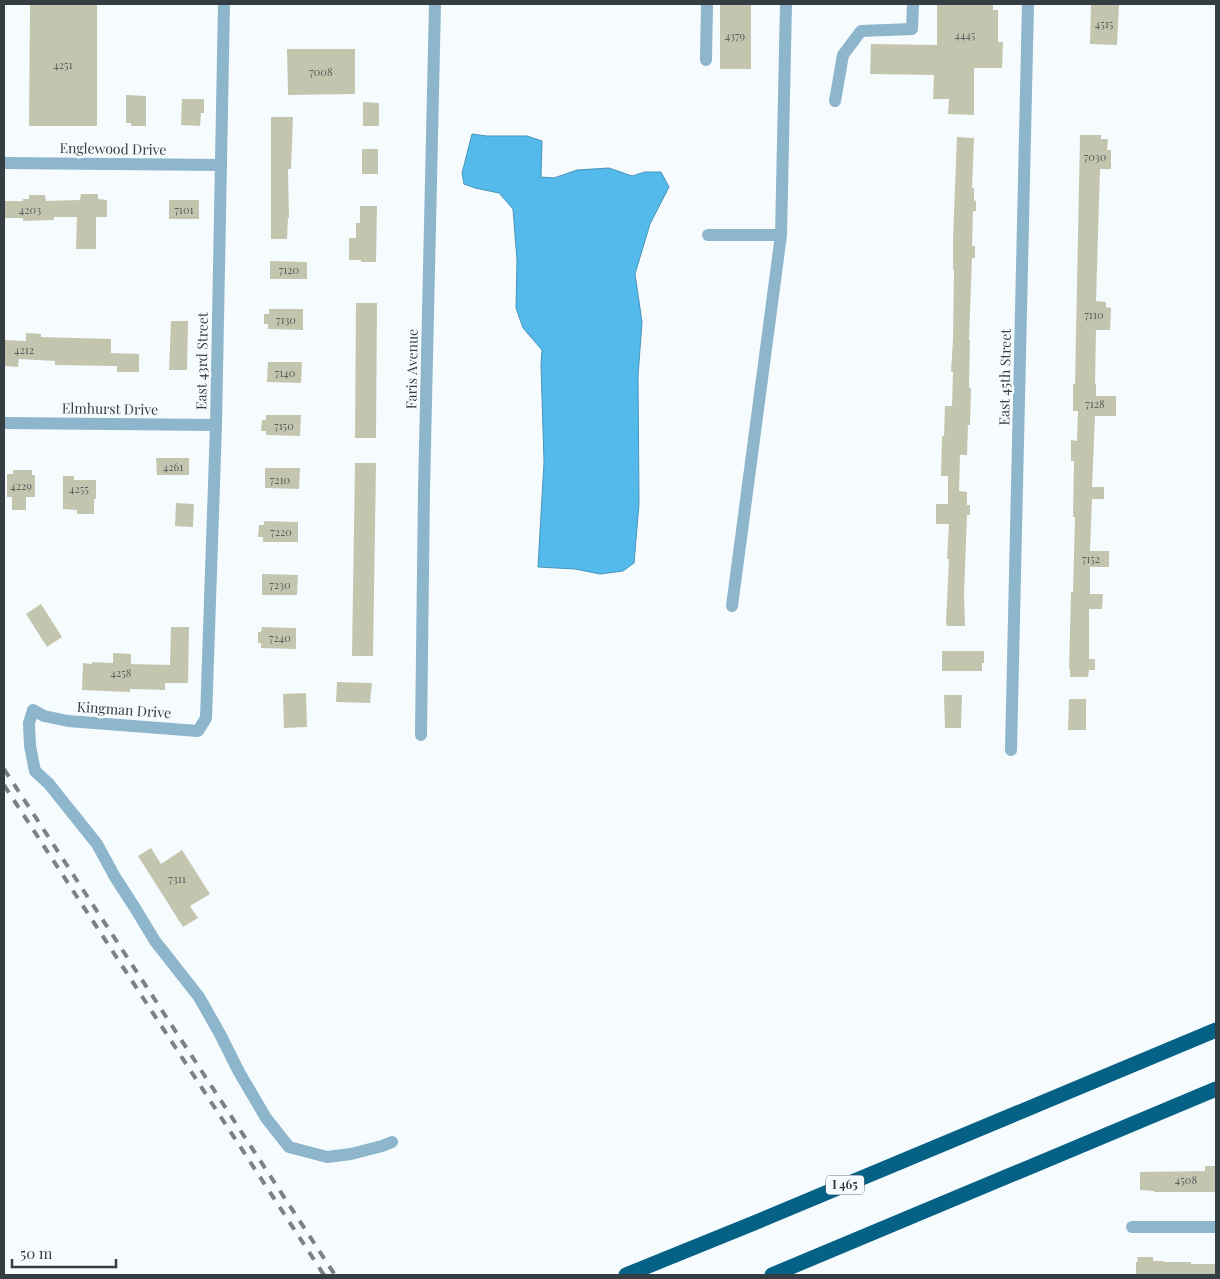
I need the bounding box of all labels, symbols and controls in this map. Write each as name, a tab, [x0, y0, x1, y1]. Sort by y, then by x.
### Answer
house number: 4515	[1095, 16, 1114, 31]
house number: 4445	[955, 27, 976, 42]
house number: 4379	[725, 28, 746, 43]
house number: 4251	[53, 57, 73, 72]
house number: 7008	[309, 64, 333, 79]
street label: Englewood Drive	[59, 138, 167, 159]
house number: 7030	[1084, 149, 1107, 164]
house number: 4203	[19, 202, 41, 217]
house number: 7101	[174, 202, 194, 217]
house number: 7120	[279, 262, 300, 277]
house number: 7110	[1084, 307, 1104, 322]
street label: East 43rd Street	[191, 311, 212, 410]
house number: 7130	[276, 312, 296, 327]
street label: East 45th Street	[994, 327, 1015, 425]
street label: Faris Avenue	[401, 329, 422, 409]
house number: 4212	[14, 342, 34, 357]
house number: 7140	[275, 365, 296, 380]
house number: 7128	[1085, 396, 1105, 411]
street label: Elmhurst Drive	[62, 398, 158, 419]
house number: 7150	[274, 418, 294, 433]
house number: 4261	[163, 459, 183, 474]
house number: 7210	[270, 472, 291, 487]
house number: 4229	[10, 478, 32, 493]
house number: 4255	[69, 481, 89, 496]
house number: 7220	[270, 524, 292, 539]
house number: 7152	[1082, 551, 1100, 566]
house number: 7230	[269, 577, 291, 592]
house number: 7240	[269, 630, 291, 645]
house number: 4258	[111, 665, 132, 680]
street label: Kingman Drive	[76, 697, 172, 722]
house number: 7311	[168, 871, 186, 886]
house number: 4508	[1175, 1172, 1197, 1187]
road number: I 465	[826, 1176, 864, 1194]
scale bar	[12, 1236, 116, 1268]
text: 50 m	[20, 1243, 53, 1263]

